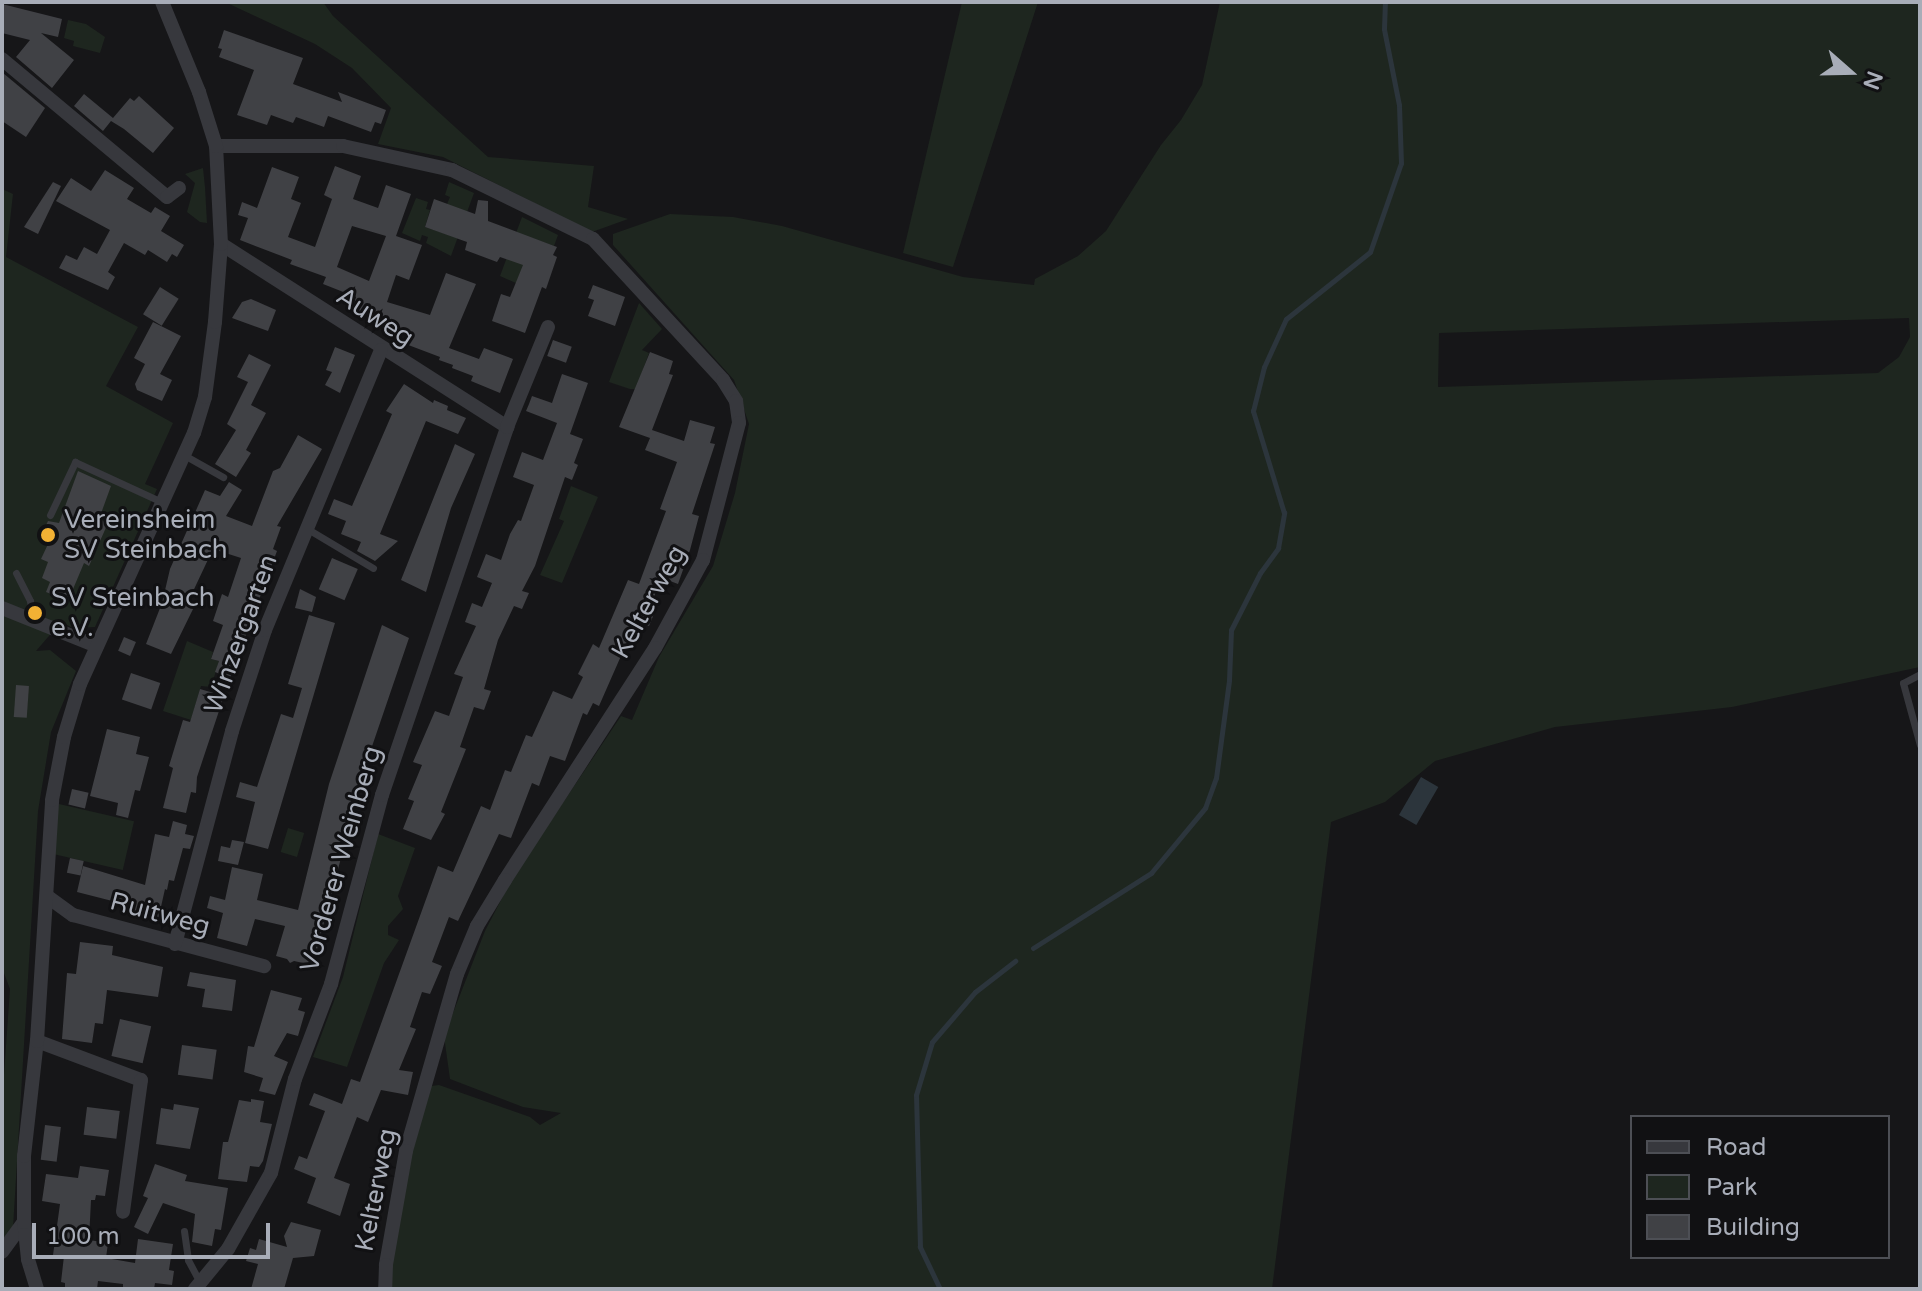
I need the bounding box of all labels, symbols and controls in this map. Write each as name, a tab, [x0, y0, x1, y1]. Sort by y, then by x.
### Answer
north arrow	[1810, 32, 1890, 112]
text: N	[1857, 67, 1888, 93]
street label: Auweg	[330, 280, 420, 354]
place label: Vereinsheim SV Steinbach	[64, 504, 228, 566]
marker: Vereinsheim SV Steinbach	[39, 526, 57, 544]
street label: Kelterweg	[605, 540, 693, 664]
street label: Winzergarten	[198, 550, 284, 718]
place label: SV Steinbach e.V.	[51, 582, 215, 644]
marker: SV Steinbach e.V.	[26, 604, 44, 622]
street label: Vorderer Weinberg	[294, 743, 388, 975]
street label: Ruitweg	[107, 886, 213, 942]
legend	[1630, 1115, 1890, 1259]
street label: Kelterweg	[349, 1126, 403, 1254]
text: Road	[1706, 1133, 1766, 1162]
text: Park	[1706, 1173, 1757, 1202]
scale bar	[36, 1207, 274, 1257]
text: Building	[1706, 1213, 1800, 1242]
text: 100 m	[46, 1222, 120, 1251]

